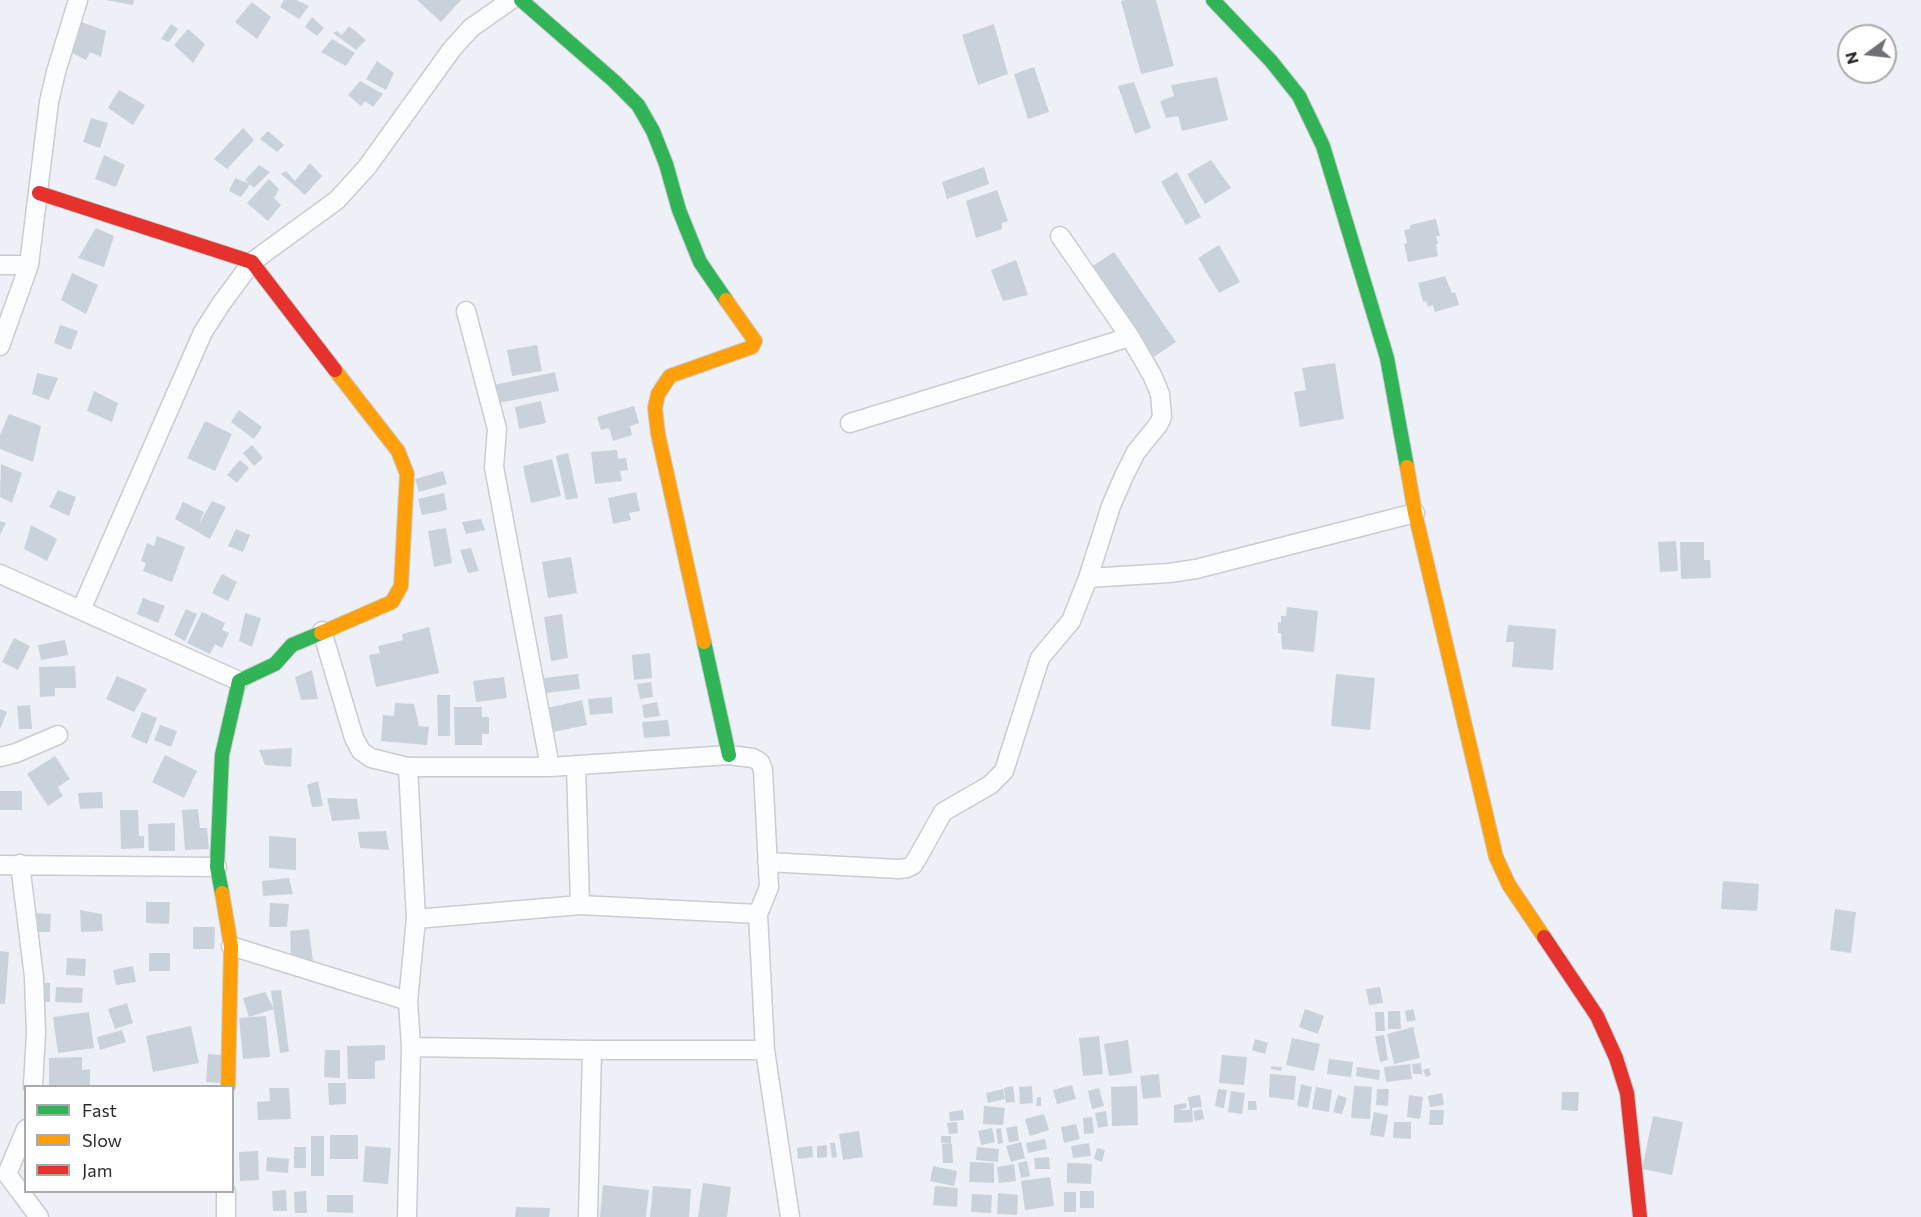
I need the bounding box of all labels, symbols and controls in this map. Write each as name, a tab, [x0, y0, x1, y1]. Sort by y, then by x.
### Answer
north arrow	[1837, 24, 1897, 84]
text: N	[1840, 50, 1862, 67]
legend	[24, 1085, 234, 1193]
text: Fast	[82, 1099, 117, 1121]
text: Slow	[82, 1129, 122, 1151]
text: Jam	[82, 1159, 112, 1181]

